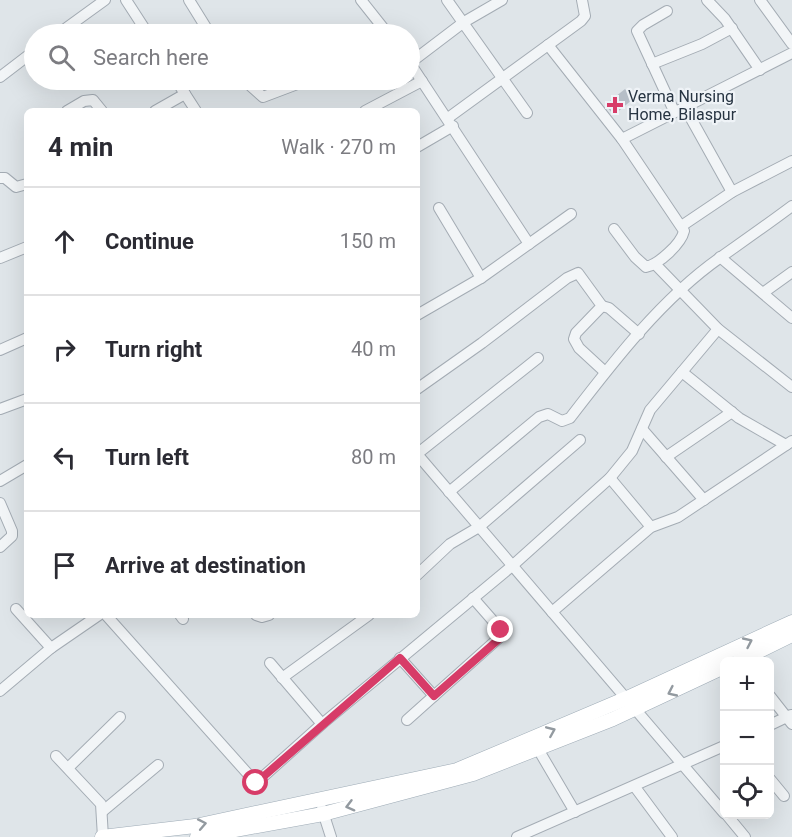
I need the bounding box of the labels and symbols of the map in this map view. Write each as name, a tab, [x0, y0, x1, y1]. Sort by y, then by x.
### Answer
place label: Verma Nursing Home, Bilaspur	[628, 87, 737, 124]
marker: Verma Nursing Home, Bilaspur	[606, 96, 624, 114]
route end	[487, 616, 513, 642]
one-way arrow	[742, 637, 753, 649]
one-way arrow	[667, 685, 678, 697]
one-way arrow	[545, 726, 556, 738]
route start	[242, 769, 268, 795]
one-way arrow	[345, 799, 356, 811]
one-way arrow	[196, 818, 206, 831]

